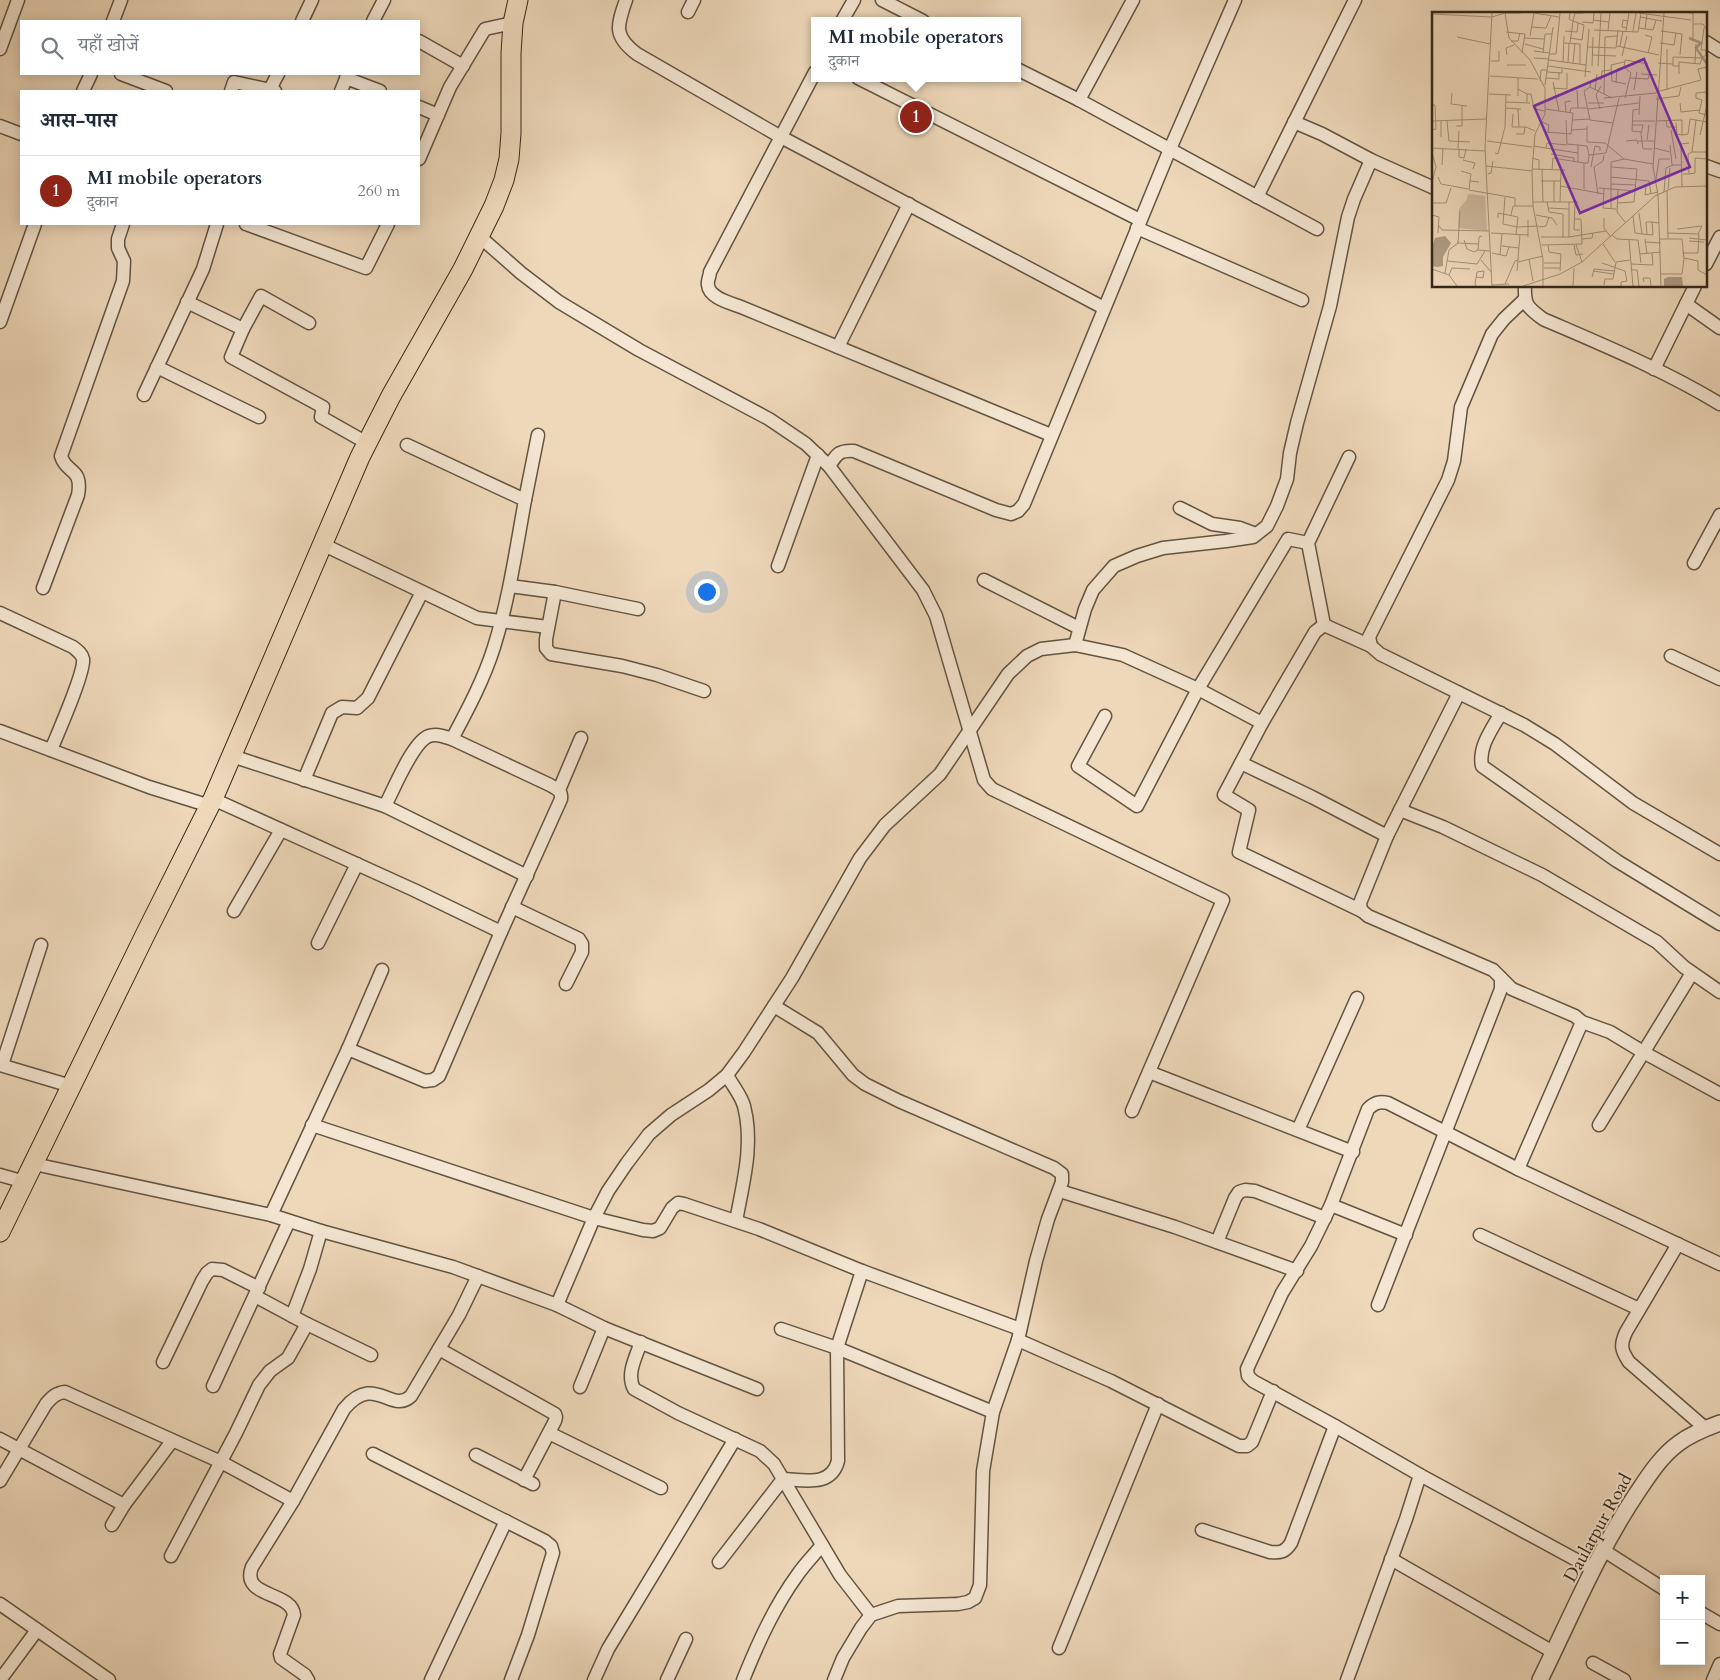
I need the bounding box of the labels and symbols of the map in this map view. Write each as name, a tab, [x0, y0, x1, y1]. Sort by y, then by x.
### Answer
inset map	[1432, 12, 1708, 288]
pin: 1	[900, 98, 932, 136]
your location	[694, 579, 720, 605]
street label: Daulatpur Road	[1558, 1469, 1638, 1587]

